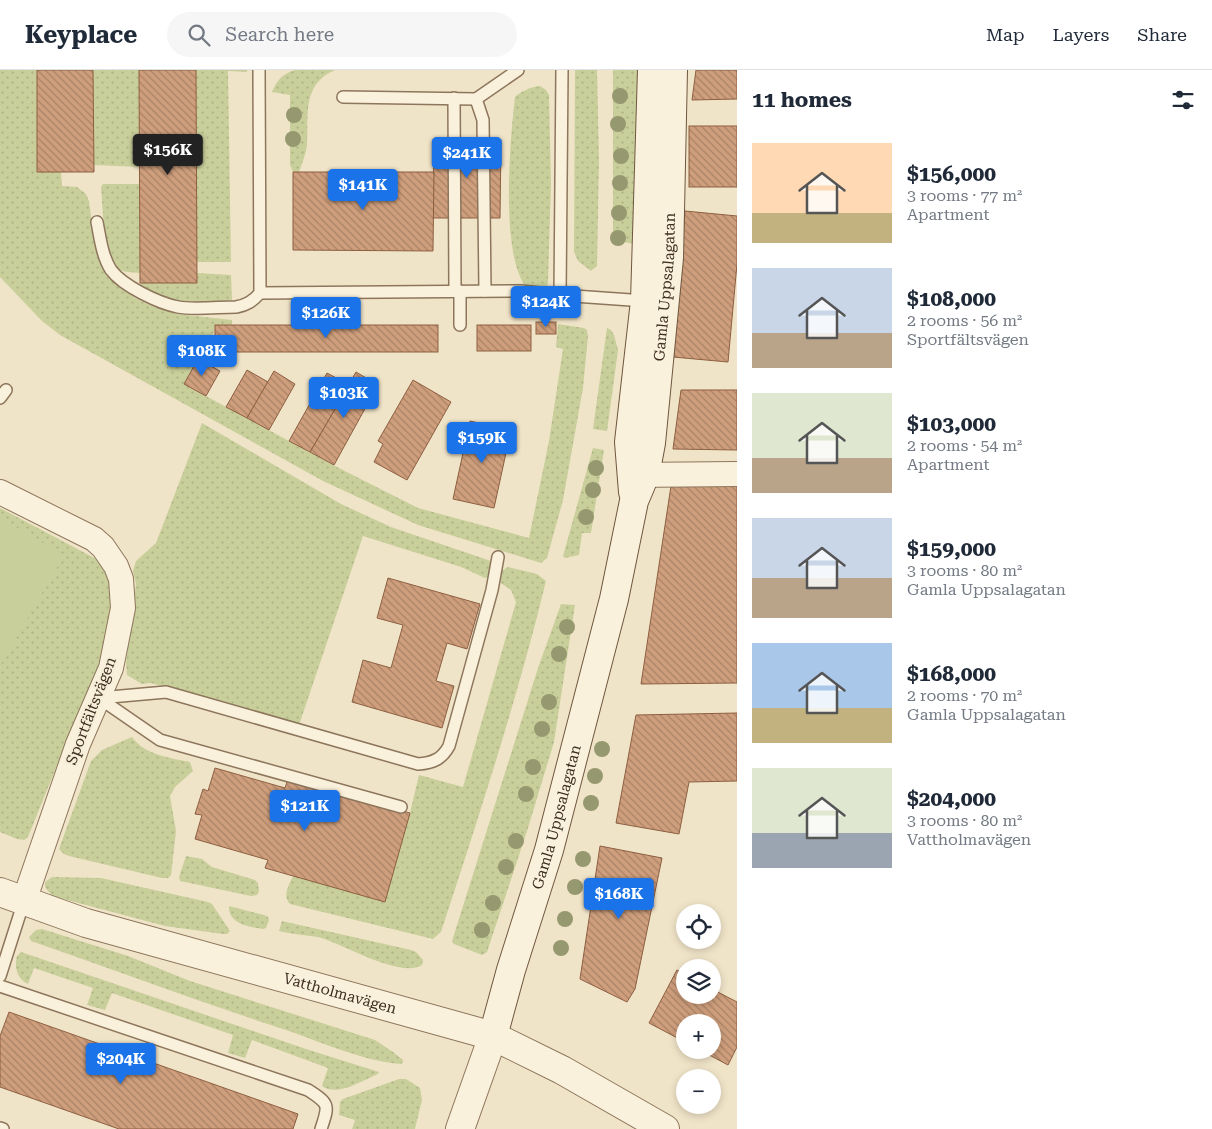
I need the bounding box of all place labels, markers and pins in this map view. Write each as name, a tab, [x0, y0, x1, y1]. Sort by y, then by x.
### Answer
pin: $156K	[133, 134, 203, 176]
pin: $241K	[432, 136, 502, 179]
pin: $141K	[328, 168, 398, 211]
pin: $124K	[511, 286, 581, 328]
pin: $126K	[291, 296, 361, 339]
pin: $108K	[167, 334, 237, 377]
pin: $103K	[309, 376, 379, 419]
pin: $159K	[447, 422, 517, 464]
pin: $121K	[270, 790, 340, 832]
pin: $168K	[584, 878, 654, 920]
pin: $204K	[86, 1042, 156, 1085]

